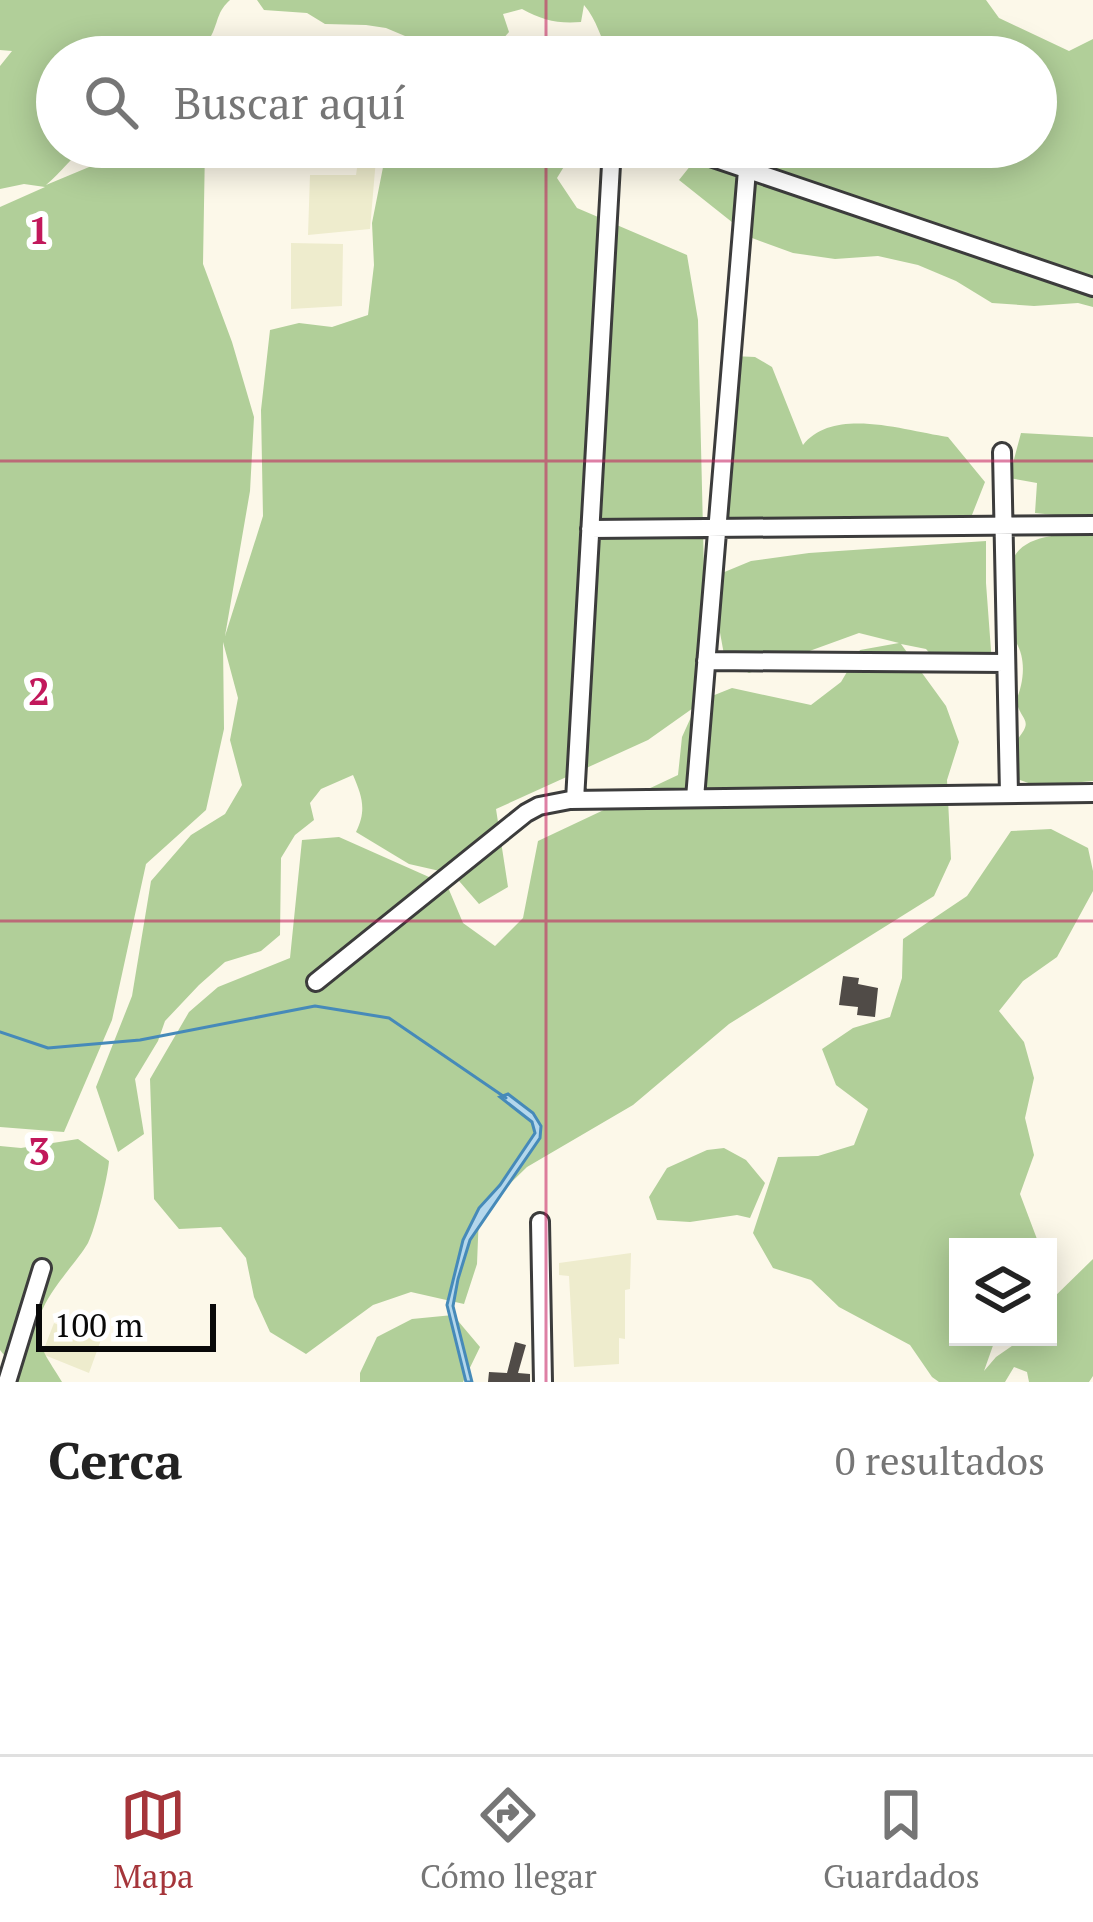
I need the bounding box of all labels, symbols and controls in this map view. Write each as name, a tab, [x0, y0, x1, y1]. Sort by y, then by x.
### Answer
search box	[36, 36, 1057, 168]
icon: search	[78, 69, 144, 135]
text: Buscar aquí	[174, 72, 406, 132]
text: 1	[28, 203, 50, 255]
text: 2	[28, 664, 50, 716]
text: 3	[28, 1124, 50, 1176]
map controls	[949, 1238, 1057, 1346]
button: layers	[949, 1238, 1057, 1346]
scale bar	[36, 1298, 216, 1351]
text: 100 m	[54, 1303, 143, 1346]
text: Cerca	[48, 1426, 183, 1494]
text: 0 resultados	[835, 1434, 1045, 1486]
tab: Mapa	[113, 1782, 194, 1897]
tab: Cómo llegar	[420, 1782, 597, 1897]
tab: Guardados	[823, 1782, 980, 1897]

